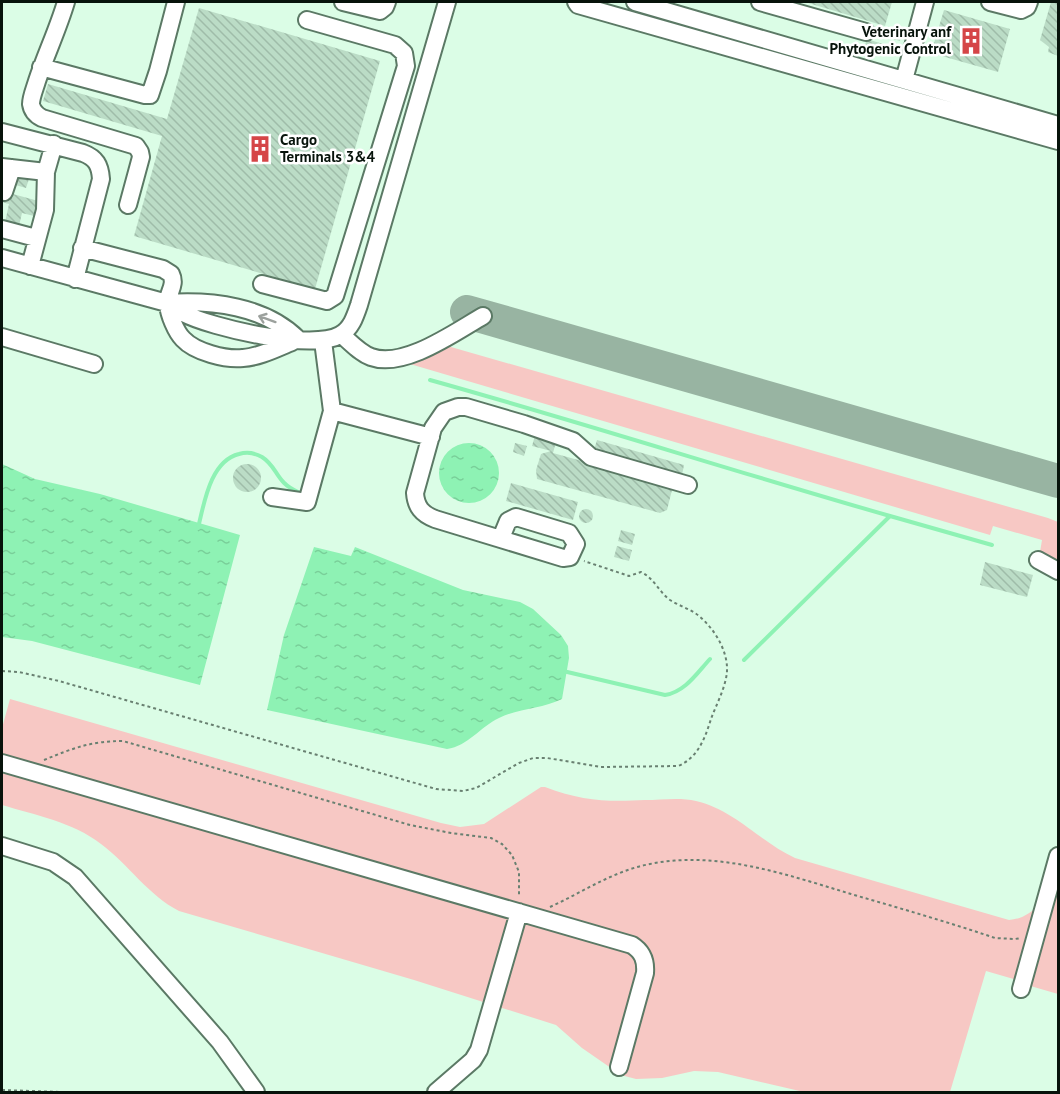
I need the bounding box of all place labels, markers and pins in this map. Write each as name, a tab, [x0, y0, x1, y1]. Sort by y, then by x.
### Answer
place label: Veterinary anf Phytogenic Control	[829, 22, 952, 58]
building icon: Veterinary anf Phytogenic Control	[956, 26, 986, 56]
place label: Cargo Terminals 3&4	[280, 130, 375, 166]
building icon: Cargo Terminals 3&4	[245, 134, 275, 164]

